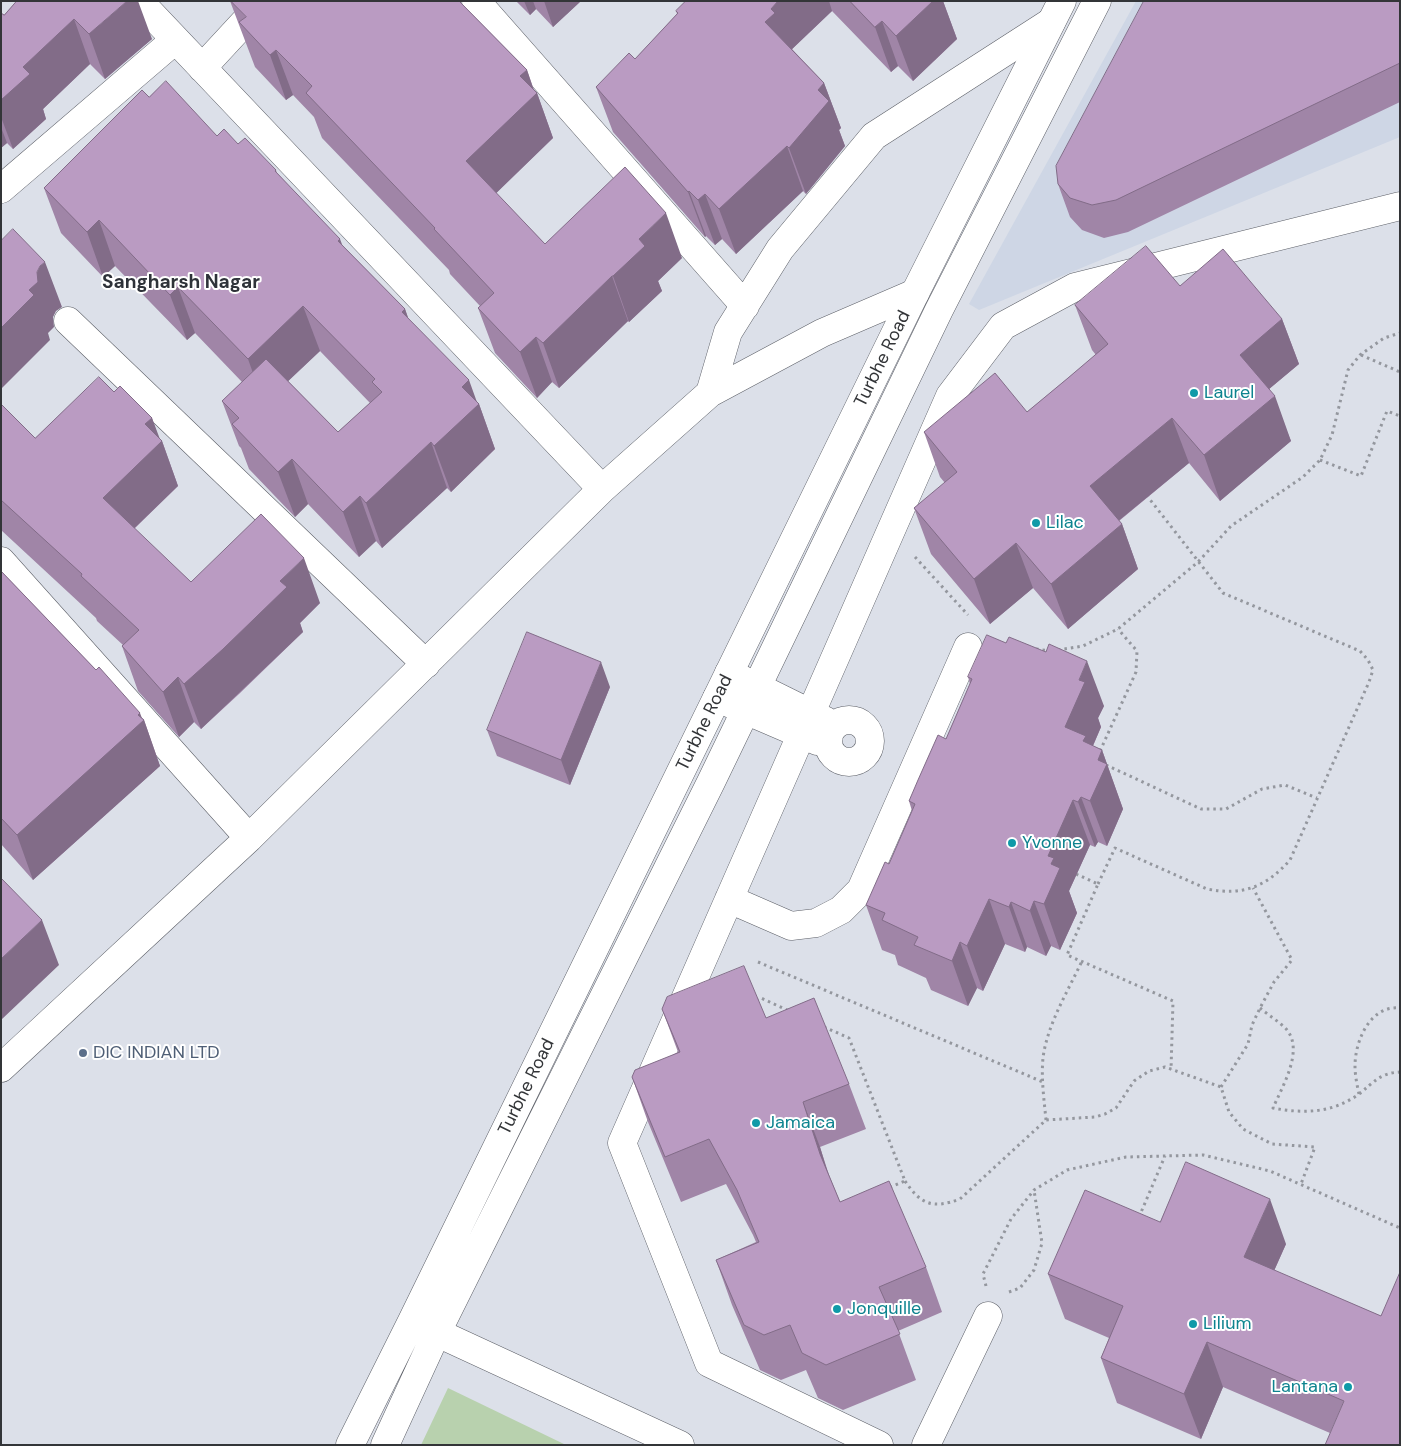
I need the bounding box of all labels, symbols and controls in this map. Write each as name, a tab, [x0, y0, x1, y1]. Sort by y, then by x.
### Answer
district label: Sangharsh Nagar	[102, 272, 260, 294]
street label: Turbhe Road	[850, 307, 916, 411]
place label: Laurel	[1204, 382, 1254, 404]
marker: Laurel	[1188, 387, 1200, 399]
place label: Lilac	[1046, 512, 1084, 534]
marker: Lilac	[1030, 517, 1042, 529]
street label: Turbhe Road	[672, 671, 738, 775]
place label: Yvonne	[1022, 832, 1082, 854]
marker: Yvonne	[1006, 837, 1018, 849]
street label: Turbhe Road	[494, 1035, 560, 1139]
place label: DIC INDIAN LTD	[93, 1042, 220, 1064]
marker: DIC INDIAN LTD	[77, 1047, 89, 1059]
place label: Jamaica	[766, 1112, 835, 1134]
marker: Jamaica	[750, 1117, 762, 1129]
place label: Jonquille	[847, 1298, 921, 1320]
marker: Jonquille	[831, 1303, 843, 1315]
place label: Lilium	[1203, 1313, 1251, 1335]
marker: Lilium	[1187, 1318, 1199, 1330]
place label: Lantana	[1271, 1376, 1338, 1398]
marker: Lantana	[1342, 1381, 1354, 1393]

